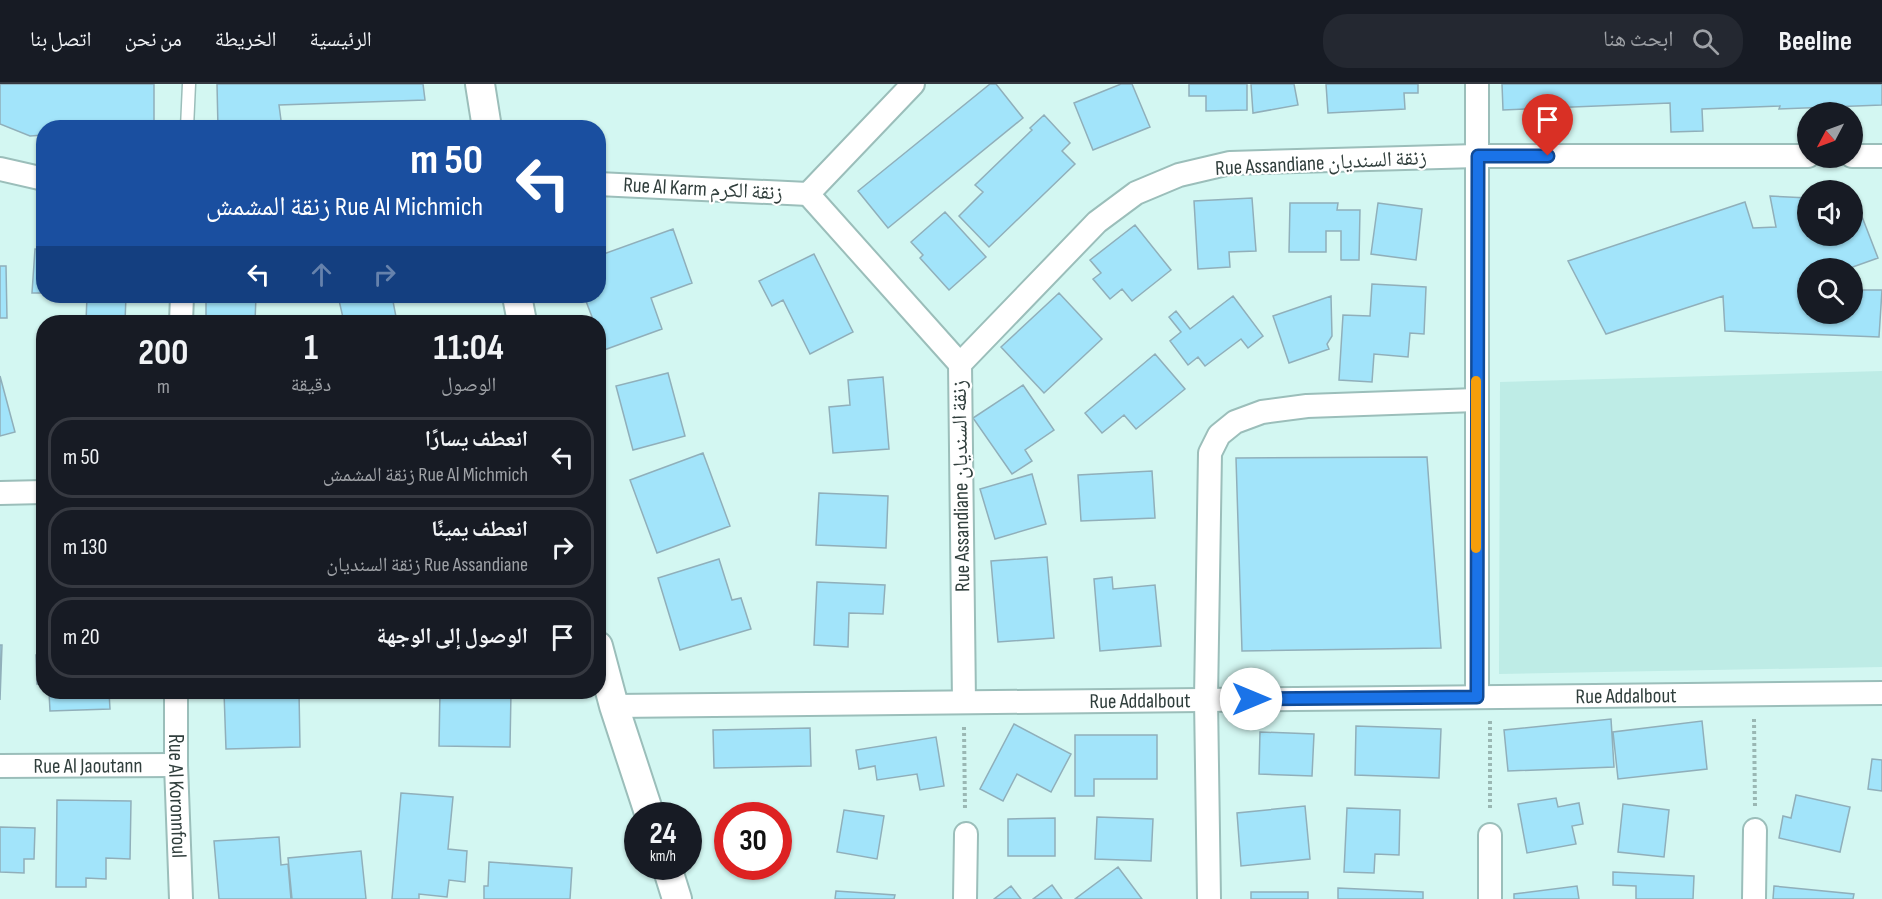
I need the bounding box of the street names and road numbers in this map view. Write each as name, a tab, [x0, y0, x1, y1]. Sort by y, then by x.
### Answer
street label: Rue Assandiane زنقة السنديان	[1215, 145, 1427, 181]
street label: Rue Al Karm زنقة الكرم	[623, 172, 783, 207]
street label: Rue Assandiane زنقة السنديان	[947, 380, 975, 592]
street label: Rue Addalbout	[1575, 683, 1677, 709]
street label: Rue Addalbout	[1089, 688, 1191, 714]
street label: Rue Al Koronnfoul	[163, 734, 192, 858]
street label: Rue Al Jaoutann	[33, 753, 143, 778]

